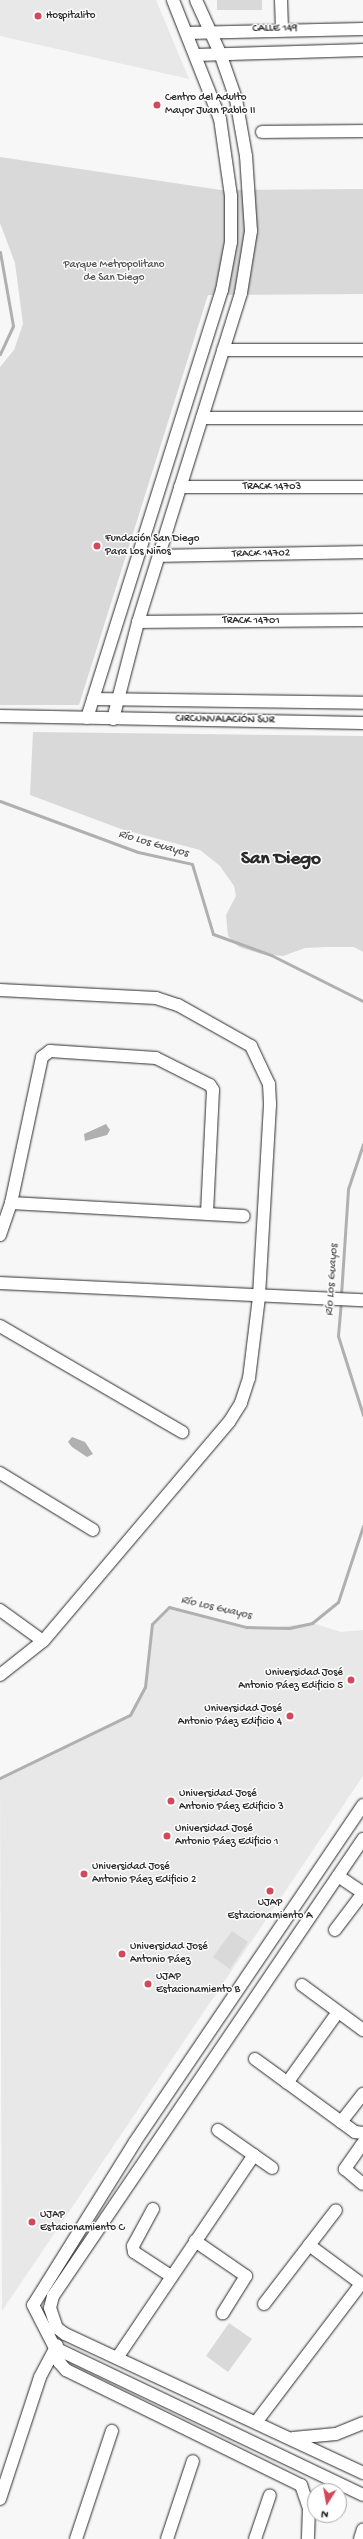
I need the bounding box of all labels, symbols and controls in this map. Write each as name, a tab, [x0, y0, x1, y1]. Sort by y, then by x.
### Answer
place label: Hospitalito	[46, 9, 95, 23]
marker: Hospitalito	[33, 11, 43, 21]
street label: CALLE 149	[252, 22, 298, 36]
place label: Centro del Adulto Mayor Juan Pablo II	[165, 92, 255, 118]
marker: Centro del Adulto Mayor Juan Pablo II	[152, 100, 162, 110]
park label: Parque Metropolitano de San Diego	[64, 259, 164, 285]
street label: TRACK 14703	[243, 480, 301, 494]
place label: Fundación San Diego Para Los Niños	[105, 533, 199, 559]
marker: Fundación San Diego Para Los Niños	[92, 541, 102, 551]
street label: TRACK 14702	[232, 547, 290, 561]
street label: TRACK 14701	[222, 614, 280, 628]
street label: CIRCUNVALACIÓN SUR	[175, 713, 275, 727]
water label: Río Los Guayos	[116, 828, 190, 862]
district label: San Diego	[241, 849, 321, 871]
water label: Río Los Guayos	[323, 1243, 343, 1317]
water label: Río Los Guayos	[179, 1594, 253, 1624]
place label: Universidad José Antonio Páez Edificio 5	[238, 1667, 343, 1693]
marker: Universidad José Antonio Páez Edificio 5	[346, 1675, 356, 1685]
place label: Universidad José Antonio Páez Edificio 4	[178, 1703, 282, 1729]
marker: Universidad José Antonio Páez Edificio 4	[285, 1711, 295, 1721]
place label: Universidad José Antonio Páez Edificio 3	[179, 1788, 284, 1814]
marker: Universidad José Antonio Páez Edificio 3	[166, 1796, 176, 1806]
place label: Universidad José Antonio Páez Edificio 1	[175, 1823, 278, 1849]
marker: Universidad José Antonio Páez Edificio 1	[162, 1831, 172, 1841]
place label: Universidad José Antonio Páez Edificio 2	[92, 1861, 196, 1887]
marker: Universidad José Antonio Páez Edificio 2	[79, 1869, 89, 1879]
marker: UJAP Estacionamiento A	[265, 1886, 275, 1896]
place label: UJAP Estacionamiento A	[227, 1897, 313, 1923]
place label: Universidad José Antonio Páez	[130, 1941, 208, 1967]
marker: Universidad José Antonio Páez	[117, 1949, 127, 1959]
place label: UJAP Estacionamiento B	[156, 1971, 240, 1997]
marker: UJAP Estacionamiento B	[143, 1979, 153, 1989]
place label: UJAP Estacionamiento C	[40, 2209, 125, 2235]
marker: UJAP Estacionamiento C	[27, 2217, 37, 2227]
north arrow	[307, 2483, 347, 2523]
text: N	[320, 2507, 330, 2520]

